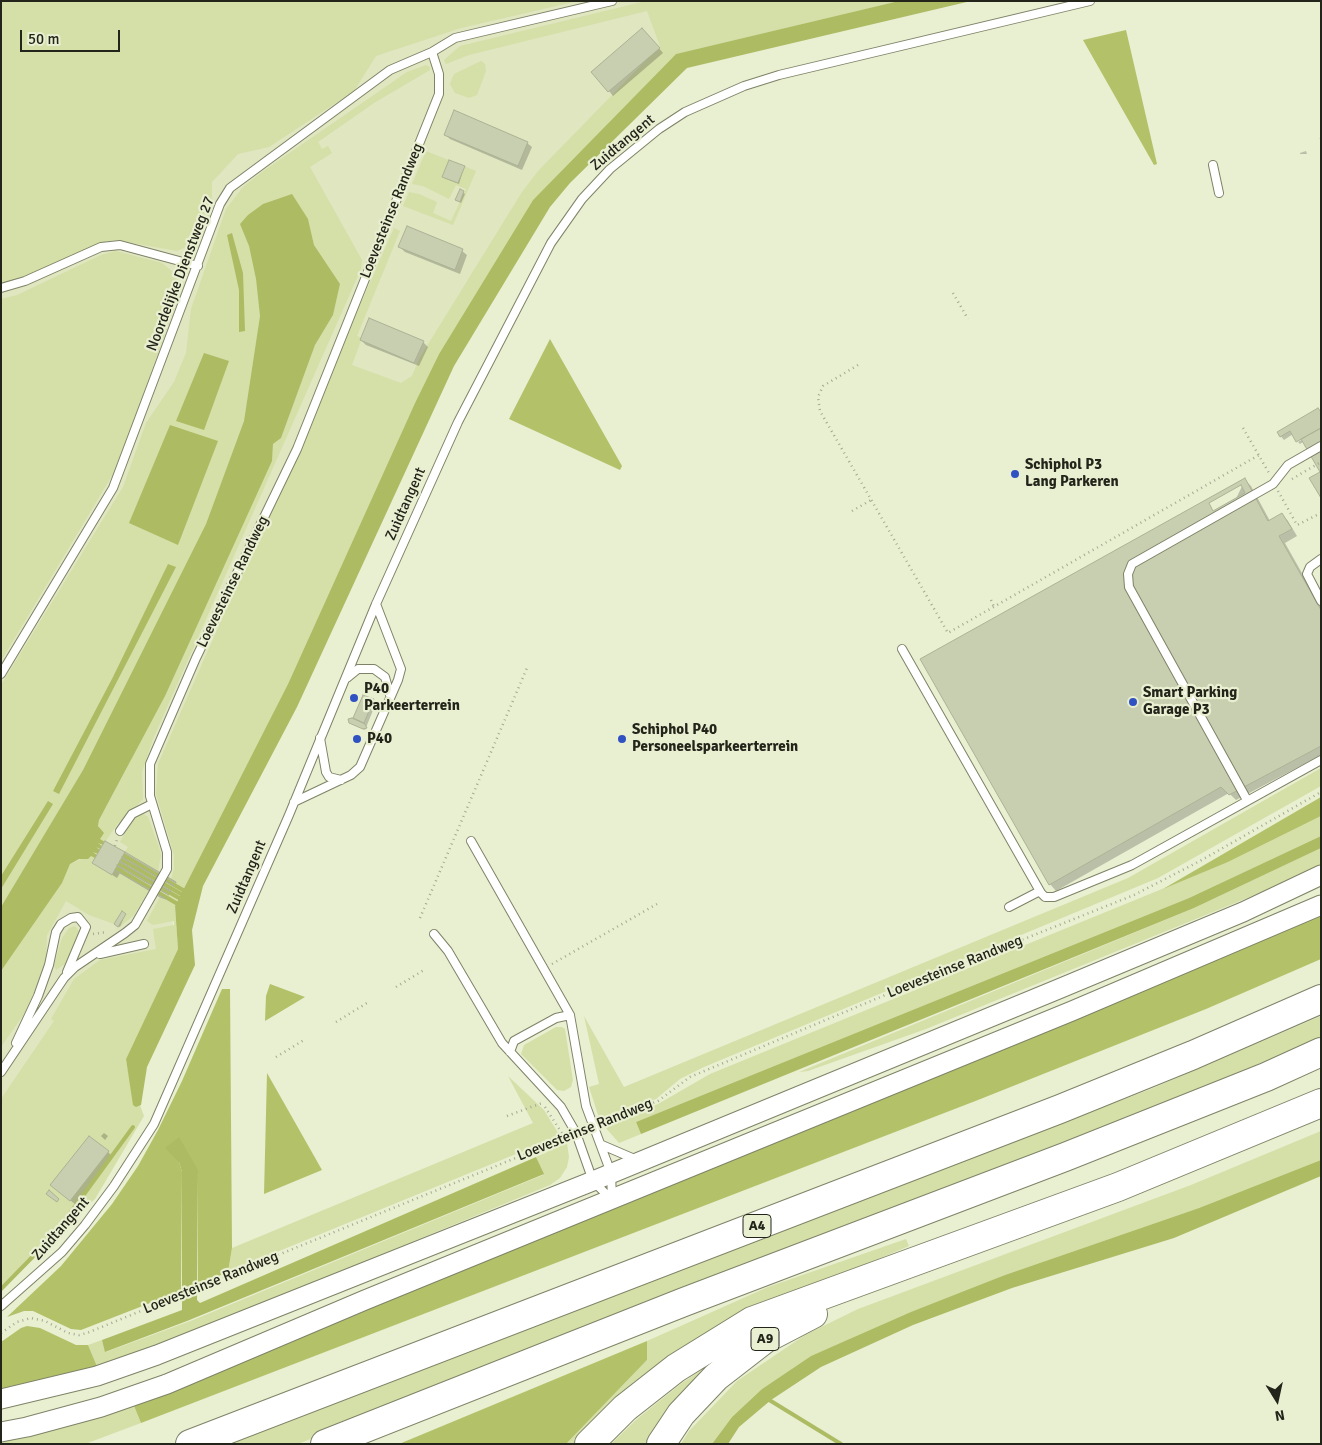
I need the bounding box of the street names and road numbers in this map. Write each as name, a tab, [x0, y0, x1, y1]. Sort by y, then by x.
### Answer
street label: Zuidtangent	[587, 111, 659, 175]
street label: Loevesteinse Randweg	[357, 141, 427, 281]
street label: Noordelijke Dienstweg 27	[143, 194, 219, 354]
street label: Zuidtangent	[382, 465, 430, 543]
street label: Loevesteinse Randweg	[193, 513, 273, 651]
street label: Zuidtangent	[223, 838, 271, 916]
street label: Loevesteinse Randweg	[885, 932, 1025, 1002]
street label: Loevesteinse Randweg	[515, 1095, 655, 1165]
street label: Zuidtangent	[29, 1194, 93, 1264]
road number: A4	[743, 1214, 771, 1238]
street label: Loevesteinse Randweg	[141, 1248, 281, 1318]
road number: A9	[751, 1328, 779, 1350]

